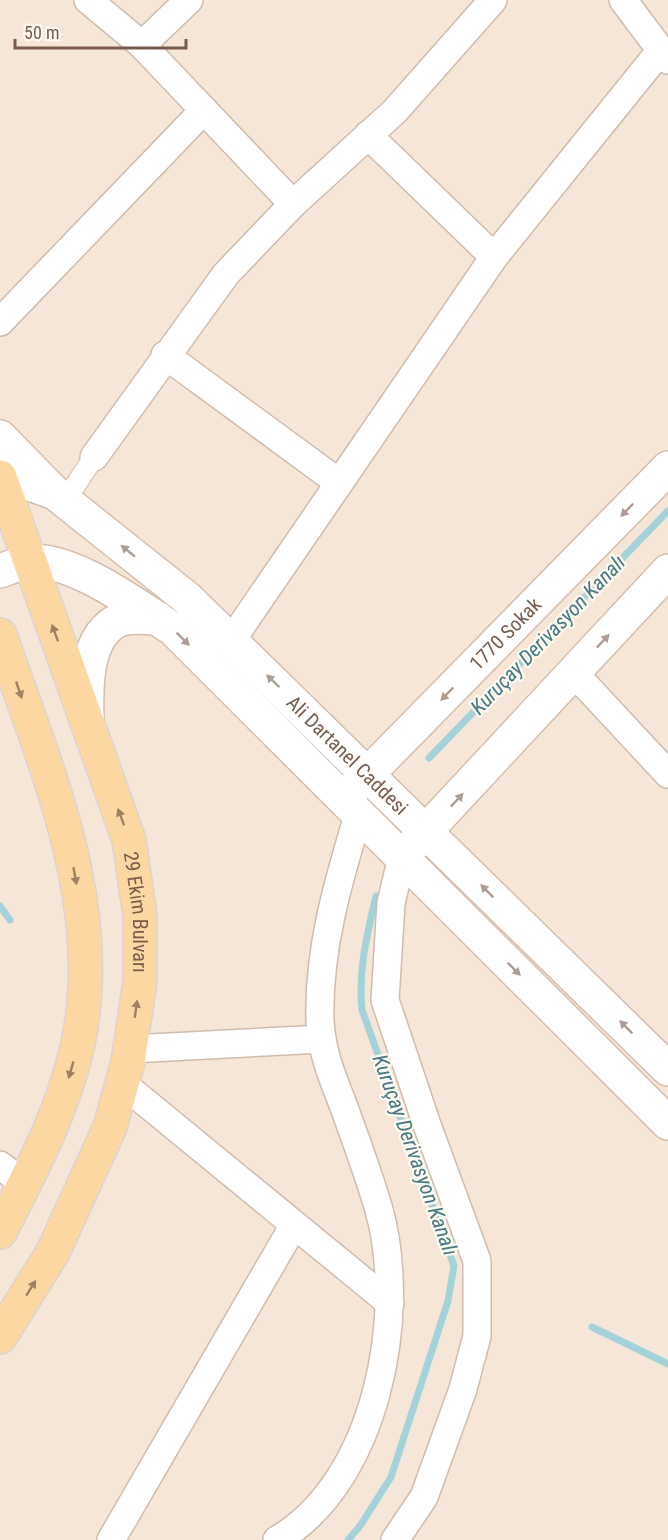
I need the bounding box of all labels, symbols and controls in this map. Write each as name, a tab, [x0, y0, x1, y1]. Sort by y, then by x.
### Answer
scale bar	[15, 12, 186, 50]
text: 50 m	[24, 22, 59, 43]
one-way arrow	[620, 502, 634, 517]
one-way arrow	[120, 544, 136, 557]
water label: Kuruçay Derivasyon Kanalı	[466, 550, 630, 720]
street label: 1770 Sokak	[464, 593, 546, 675]
one-way arrow	[49, 624, 59, 642]
one-way arrow	[175, 631, 189, 645]
one-way arrow	[596, 634, 609, 649]
one-way arrow	[265, 674, 280, 688]
one-way arrow	[15, 681, 24, 699]
one-way arrow	[440, 687, 454, 701]
street label: Ali Dartanel Caddesi	[282, 690, 413, 820]
one-way arrow	[450, 792, 464, 807]
one-way arrow	[116, 808, 126, 826]
street label: 29 Ekim Bulvarı	[119, 850, 152, 973]
one-way arrow	[71, 867, 80, 886]
one-way arrow	[481, 884, 495, 898]
one-way arrow	[507, 962, 521, 976]
one-way arrow	[131, 1000, 140, 1019]
one-way arrow	[620, 1021, 634, 1035]
water label: Kuruçay Derivasyon Kanalı	[367, 1051, 463, 1259]
one-way arrow	[65, 1060, 75, 1079]
one-way arrow	[25, 1280, 36, 1296]

